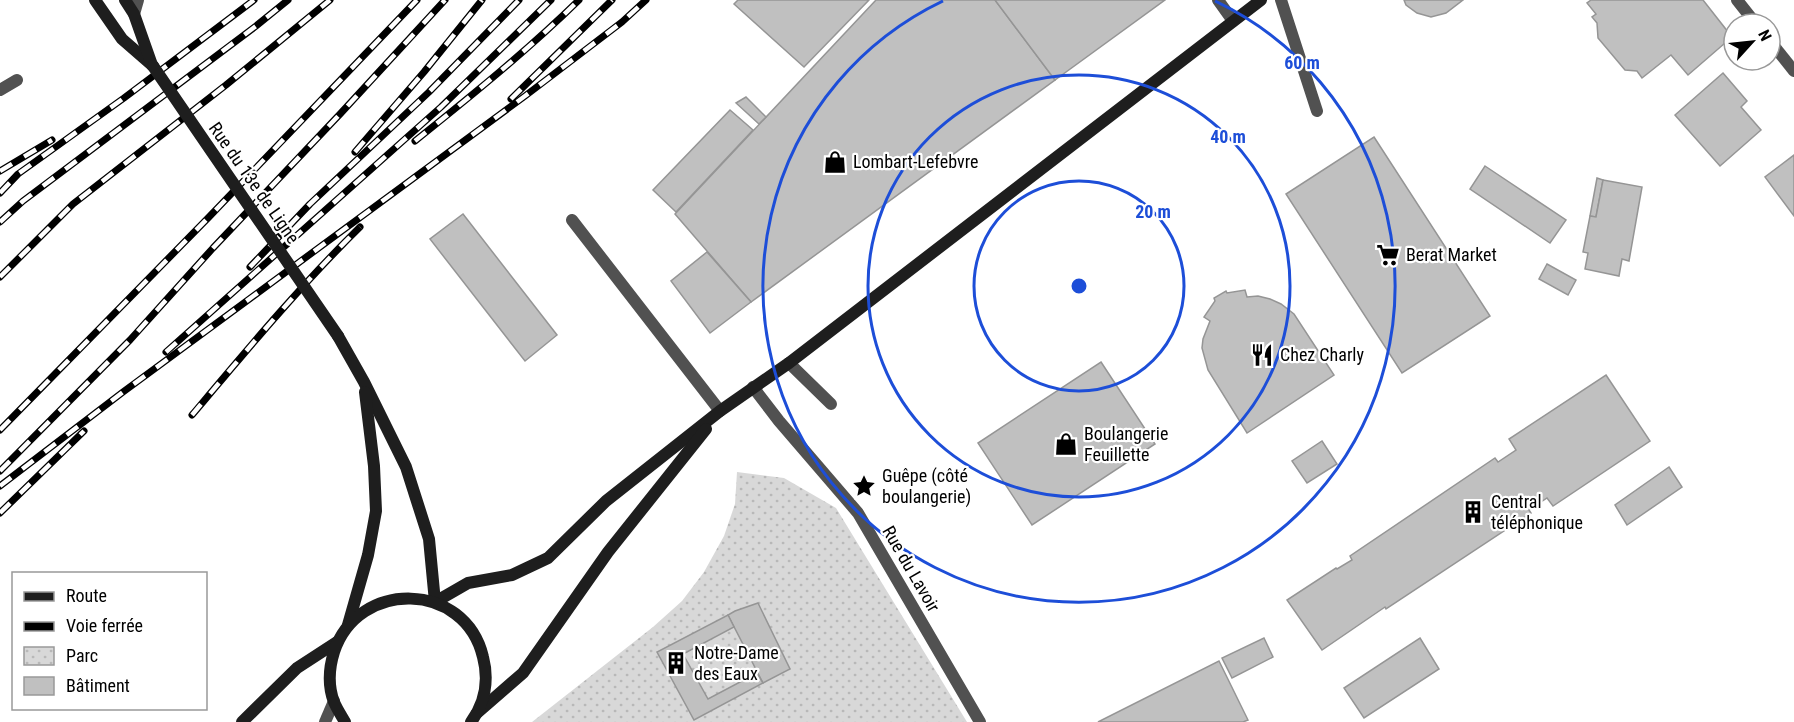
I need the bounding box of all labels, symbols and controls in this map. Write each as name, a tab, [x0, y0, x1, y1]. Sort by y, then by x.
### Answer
north arrow	[1722, 12, 1782, 72]
text: N	[1754, 27, 1776, 44]
text: 60 m	[1284, 52, 1320, 73]
street label: Rue du 13e de Ligne	[205, 118, 304, 247]
text: 40 m	[1210, 126, 1246, 147]
shop icon: Lombart-Lefebvre	[822, 149, 848, 175]
place label: Lombart-Lefebvre	[853, 151, 979, 172]
text: 20 m	[1135, 201, 1171, 222]
supermarket icon: Berat Market	[1375, 242, 1401, 268]
place label: Berat Market	[1406, 244, 1497, 265]
centre of rings	[1069, 276, 1089, 296]
restaurant icon: Chez Charly	[1249, 342, 1275, 368]
place label: Chez Charly	[1280, 344, 1365, 365]
place label: Boulangerie Feuillette	[1084, 423, 1168, 465]
shop icon: Boulangerie Feuillette	[1053, 431, 1079, 457]
place label: Guêpe (côté boulangerie)	[882, 465, 971, 508]
place icon: Guêpe (côté boulangerie)	[851, 473, 877, 499]
place label: Central téléphonique	[1491, 491, 1583, 533]
building icon: Central téléphonique	[1460, 499, 1486, 525]
street label: Rue du Lavoir	[878, 522, 945, 616]
legend	[12, 572, 207, 710]
text: Route	[66, 585, 107, 606]
text: Voie ferrée	[66, 615, 143, 636]
place label: Notre-Dame des Eaux	[694, 642, 779, 684]
text: Parc	[66, 645, 98, 666]
building icon: Notre-Dame des Eaux	[663, 650, 689, 676]
text: Bâtiment	[66, 675, 130, 696]

